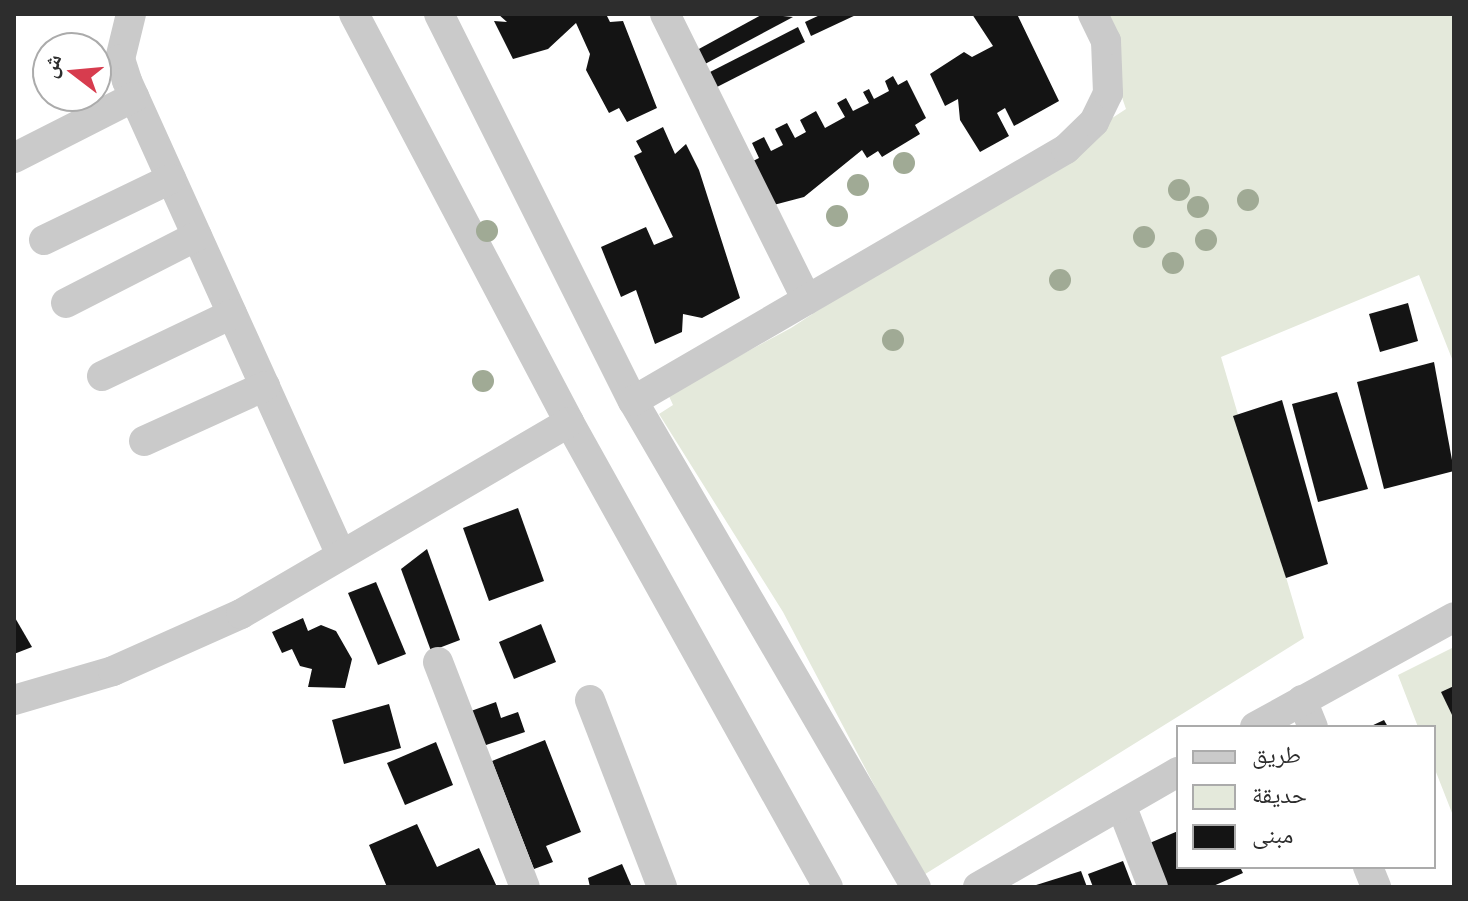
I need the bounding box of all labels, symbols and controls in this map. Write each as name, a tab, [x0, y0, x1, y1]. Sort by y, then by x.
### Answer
north arrow	[32, 32, 112, 112]
text: ش	[33, 51, 68, 81]
legend	[1176, 725, 1436, 869]
text: طريق	[1252, 738, 1301, 770]
text: حديقة	[1252, 778, 1307, 810]
text: مبنى	[1252, 818, 1293, 850]

